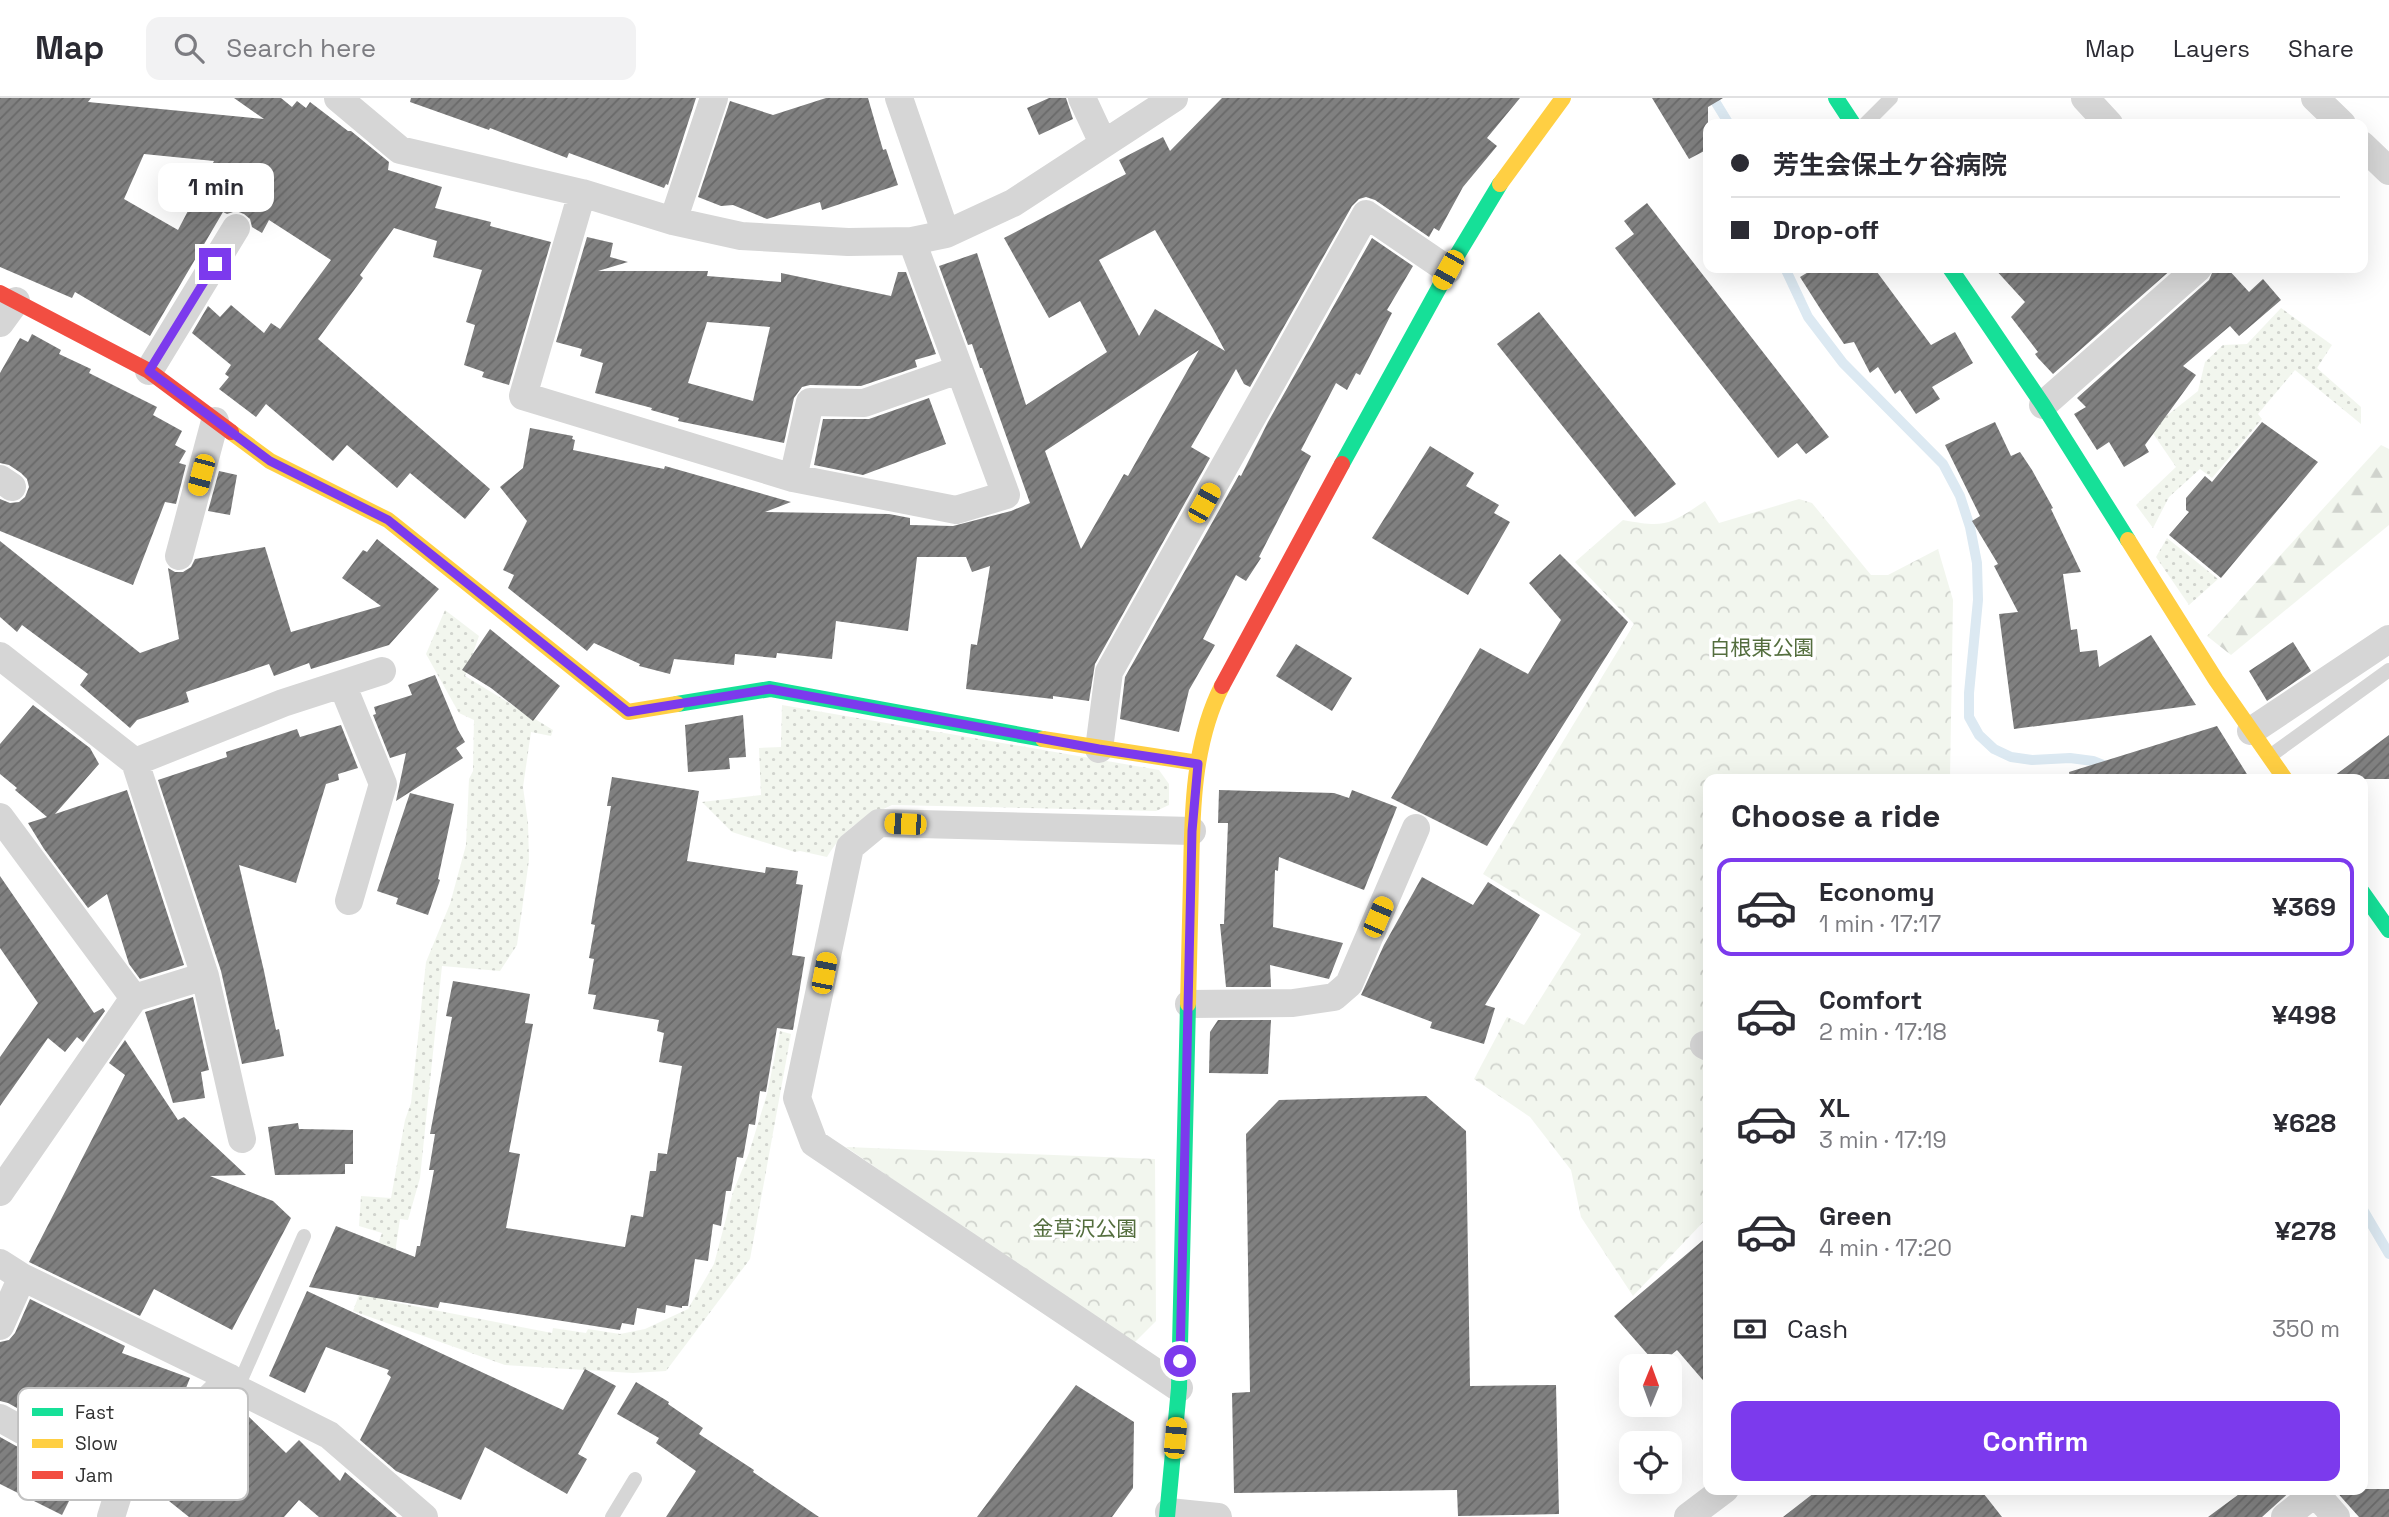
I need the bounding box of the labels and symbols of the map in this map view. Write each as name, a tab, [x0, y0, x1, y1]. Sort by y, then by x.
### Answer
callout: 1 min	[157, 162, 273, 212]
car	[1429, 247, 1468, 293]
route end	[199, 248, 231, 280]
car	[186, 452, 217, 498]
car	[1185, 480, 1224, 526]
park label: 白根東公園	[1710, 634, 1815, 661]
car	[884, 813, 927, 835]
car	[1361, 894, 1396, 940]
car	[810, 950, 839, 996]
park label: 金草沢公園	[1033, 1215, 1138, 1242]
route start	[1164, 1345, 1196, 1377]
north arrow	[1619, 1354, 1682, 1418]
legend	[18, 1388, 248, 1500]
text: Fast	[75, 1400, 115, 1425]
car	[1163, 1416, 1188, 1460]
text: Slow	[75, 1431, 118, 1456]
text: Jam	[75, 1463, 113, 1488]

